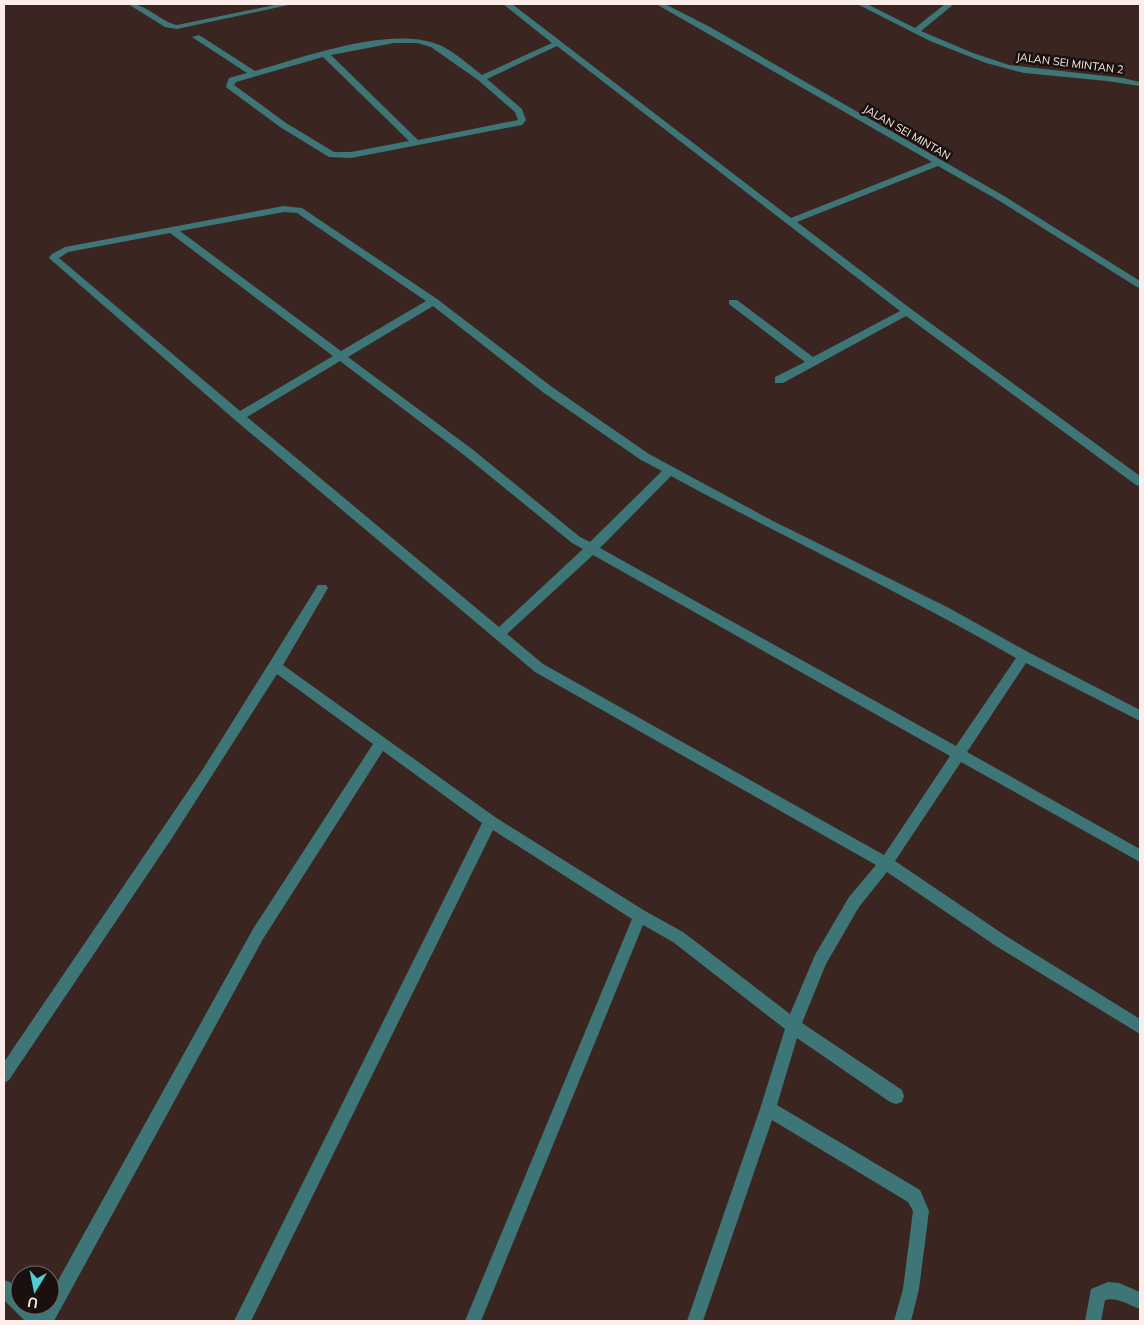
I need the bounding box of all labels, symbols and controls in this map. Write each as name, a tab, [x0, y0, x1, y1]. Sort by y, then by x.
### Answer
street label: JALAN SEI MINTAN 2	[1016, 49, 1125, 77]
street label: JALAN SEI MINTAN	[861, 101, 953, 163]
north arrow	[10, 1265, 60, 1315]
text: U	[26, 1293, 39, 1313]

